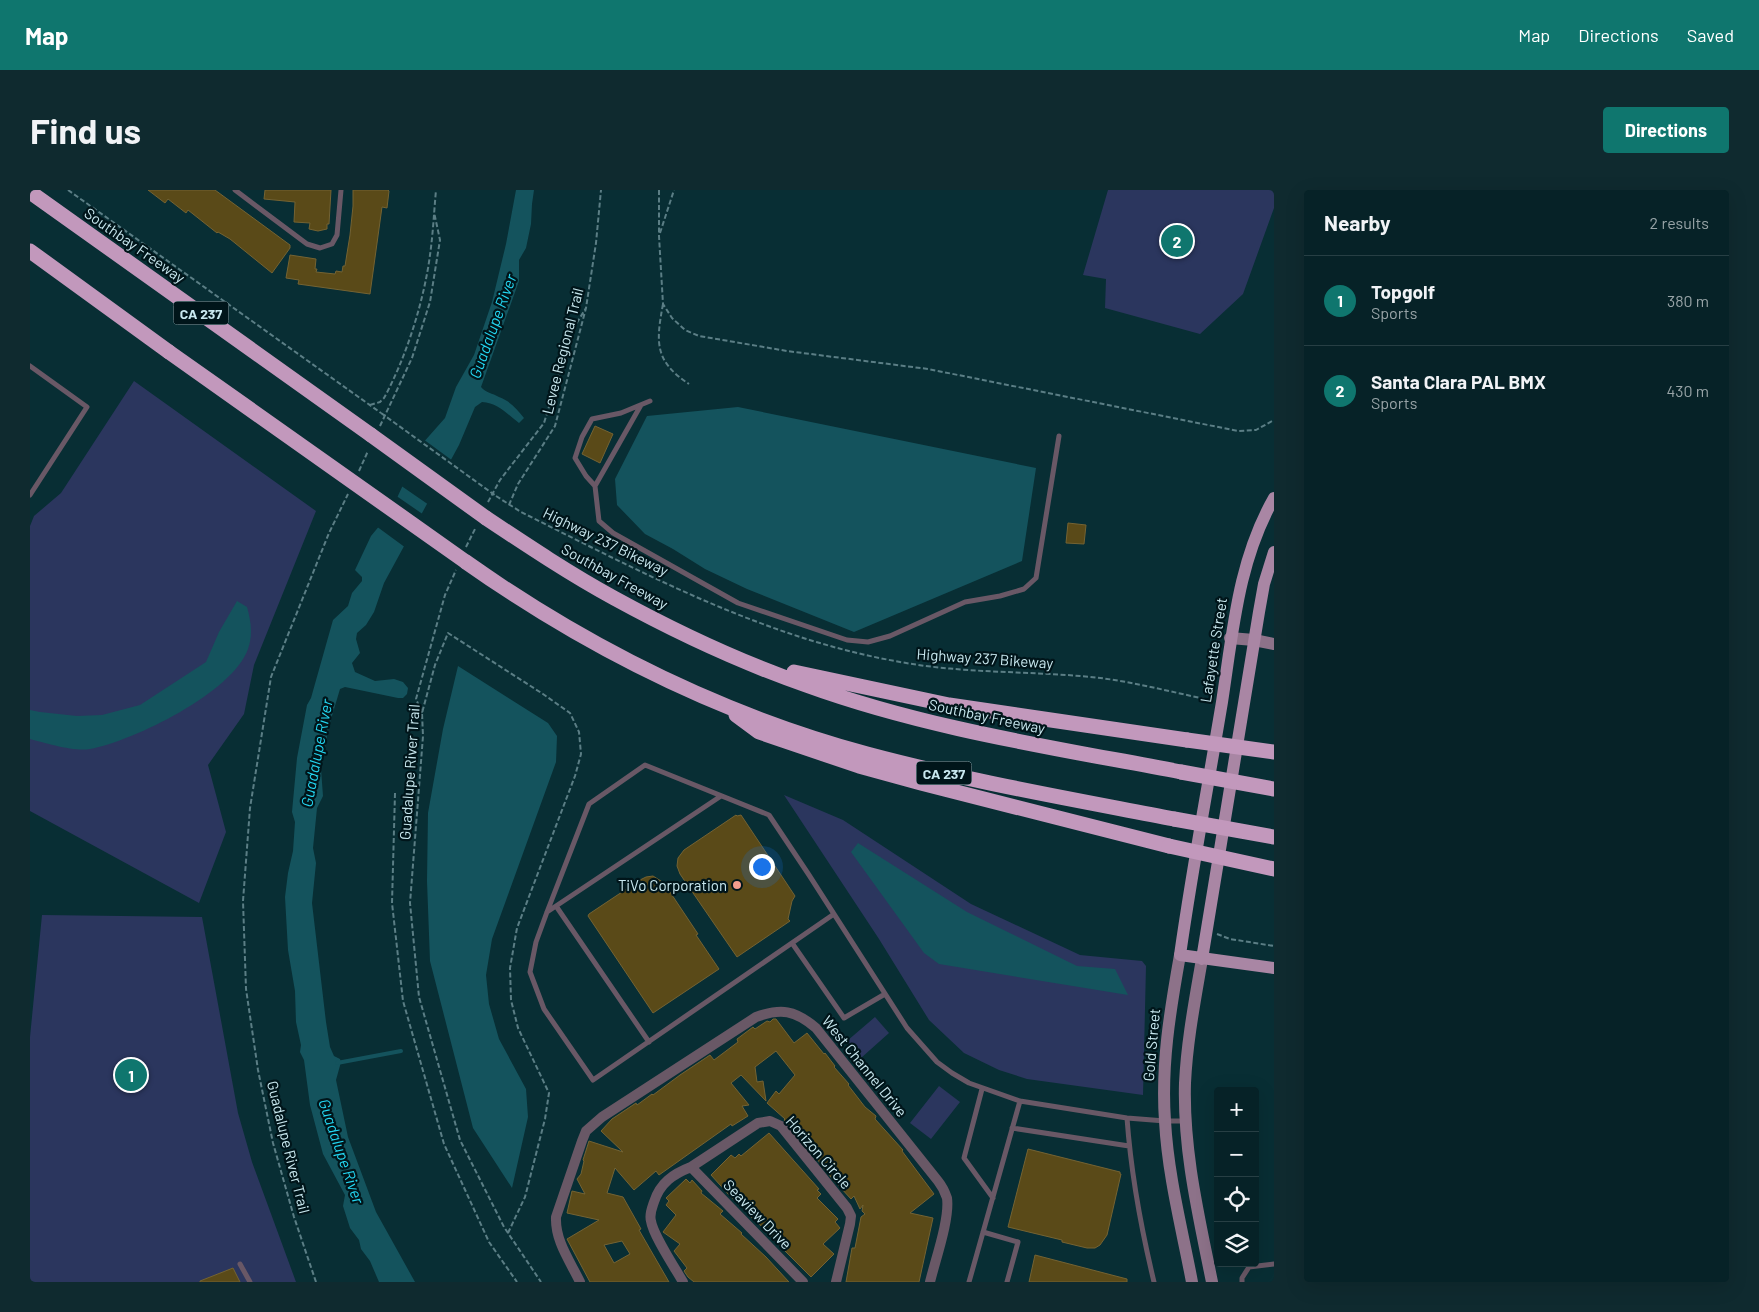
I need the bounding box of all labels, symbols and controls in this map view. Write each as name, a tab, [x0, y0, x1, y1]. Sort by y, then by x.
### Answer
text: Map	[25, 21, 68, 50]
text: Map	[1518, 24, 1550, 46]
text: Directions	[1578, 24, 1659, 46]
text: Saved	[1687, 24, 1734, 46]
button: Directions	[1603, 107, 1729, 153]
text: Find us	[30, 109, 141, 151]
street label: Southbay Freeway	[81, 204, 189, 287]
text: Nearby	[1324, 210, 1390, 235]
text: 2 results	[1650, 213, 1709, 232]
pin: 2	[1161, 222, 1193, 260]
water label: Guadalupe River	[464, 270, 520, 381]
text: Topgolf	[1371, 280, 1435, 303]
street label: Levee Regional Trail	[538, 286, 586, 416]
text: 1	[1337, 291, 1343, 310]
text: 380 m	[1667, 291, 1709, 310]
road number: CA 237	[174, 302, 228, 324]
text: Sports	[1371, 303, 1417, 322]
text: Santa Clara PAL BMX	[1371, 370, 1546, 393]
text: 2	[1336, 381, 1344, 400]
text: 430 m	[1666, 381, 1709, 400]
text: Sports	[1371, 393, 1417, 412]
street label: Highway 237 Bikeway	[541, 503, 672, 579]
street label: Southbay Freeway	[559, 539, 671, 613]
street label: Lafayette Street	[1196, 596, 1230, 704]
street label: Highway 237 Bikeway	[916, 644, 1054, 672]
street label: Southbay Freeway	[927, 695, 1047, 737]
water label: Guadalupe River	[296, 696, 336, 809]
street label: Guadalupe River Trail	[395, 704, 423, 840]
road number: CA 237	[916, 762, 972, 784]
your location	[749, 854, 775, 880]
place label: TiVo Corporation	[618, 876, 727, 894]
marker: TiVo Corporation	[731, 879, 743, 891]
street label: Gold Street	[1139, 1008, 1163, 1082]
street label: West Channel Drive	[819, 1012, 911, 1120]
pin: 1	[115, 1056, 147, 1094]
street label: Guadalupe River Trail	[264, 1079, 314, 1215]
map controls	[1214, 1087, 1259, 1267]
button: +	[1214, 1087, 1259, 1132]
water label: Guadalupe River	[315, 1096, 369, 1207]
street label: Horizon Circle	[782, 1112, 856, 1192]
button: −	[1214, 1132, 1259, 1177]
street label: Seaview Drive	[720, 1175, 796, 1253]
button: locate	[1214, 1177, 1259, 1222]
button: layers	[1214, 1222, 1259, 1267]

